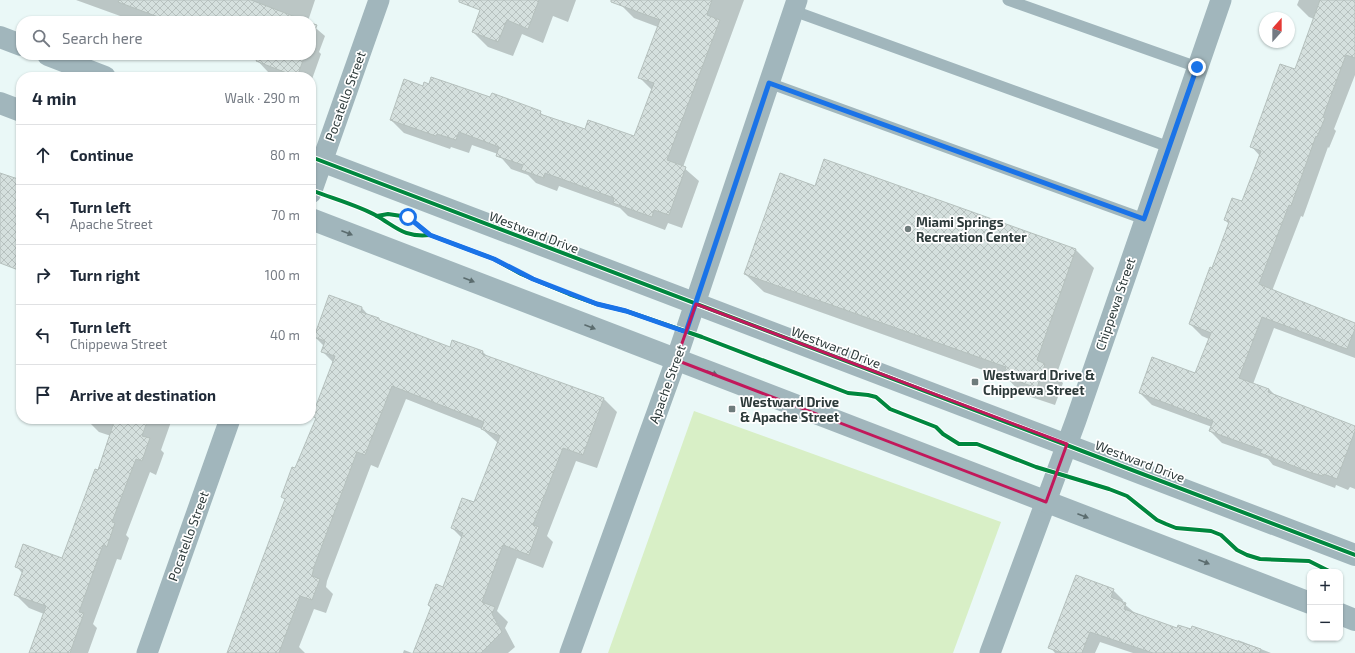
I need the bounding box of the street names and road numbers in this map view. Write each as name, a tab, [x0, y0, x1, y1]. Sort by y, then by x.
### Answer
street label: Pocatello Street	[321, 49, 369, 143]
street label: Westward Drive	[487, 208, 581, 256]
street label: Chippewa Street	[1092, 255, 1138, 353]
street label: Westward Drive	[789, 323, 883, 371]
street label: Apache Street	[645, 342, 689, 426]
street label: Westward Drive	[1093, 437, 1187, 485]
street label: Pocatello Street	[164, 489, 212, 583]

